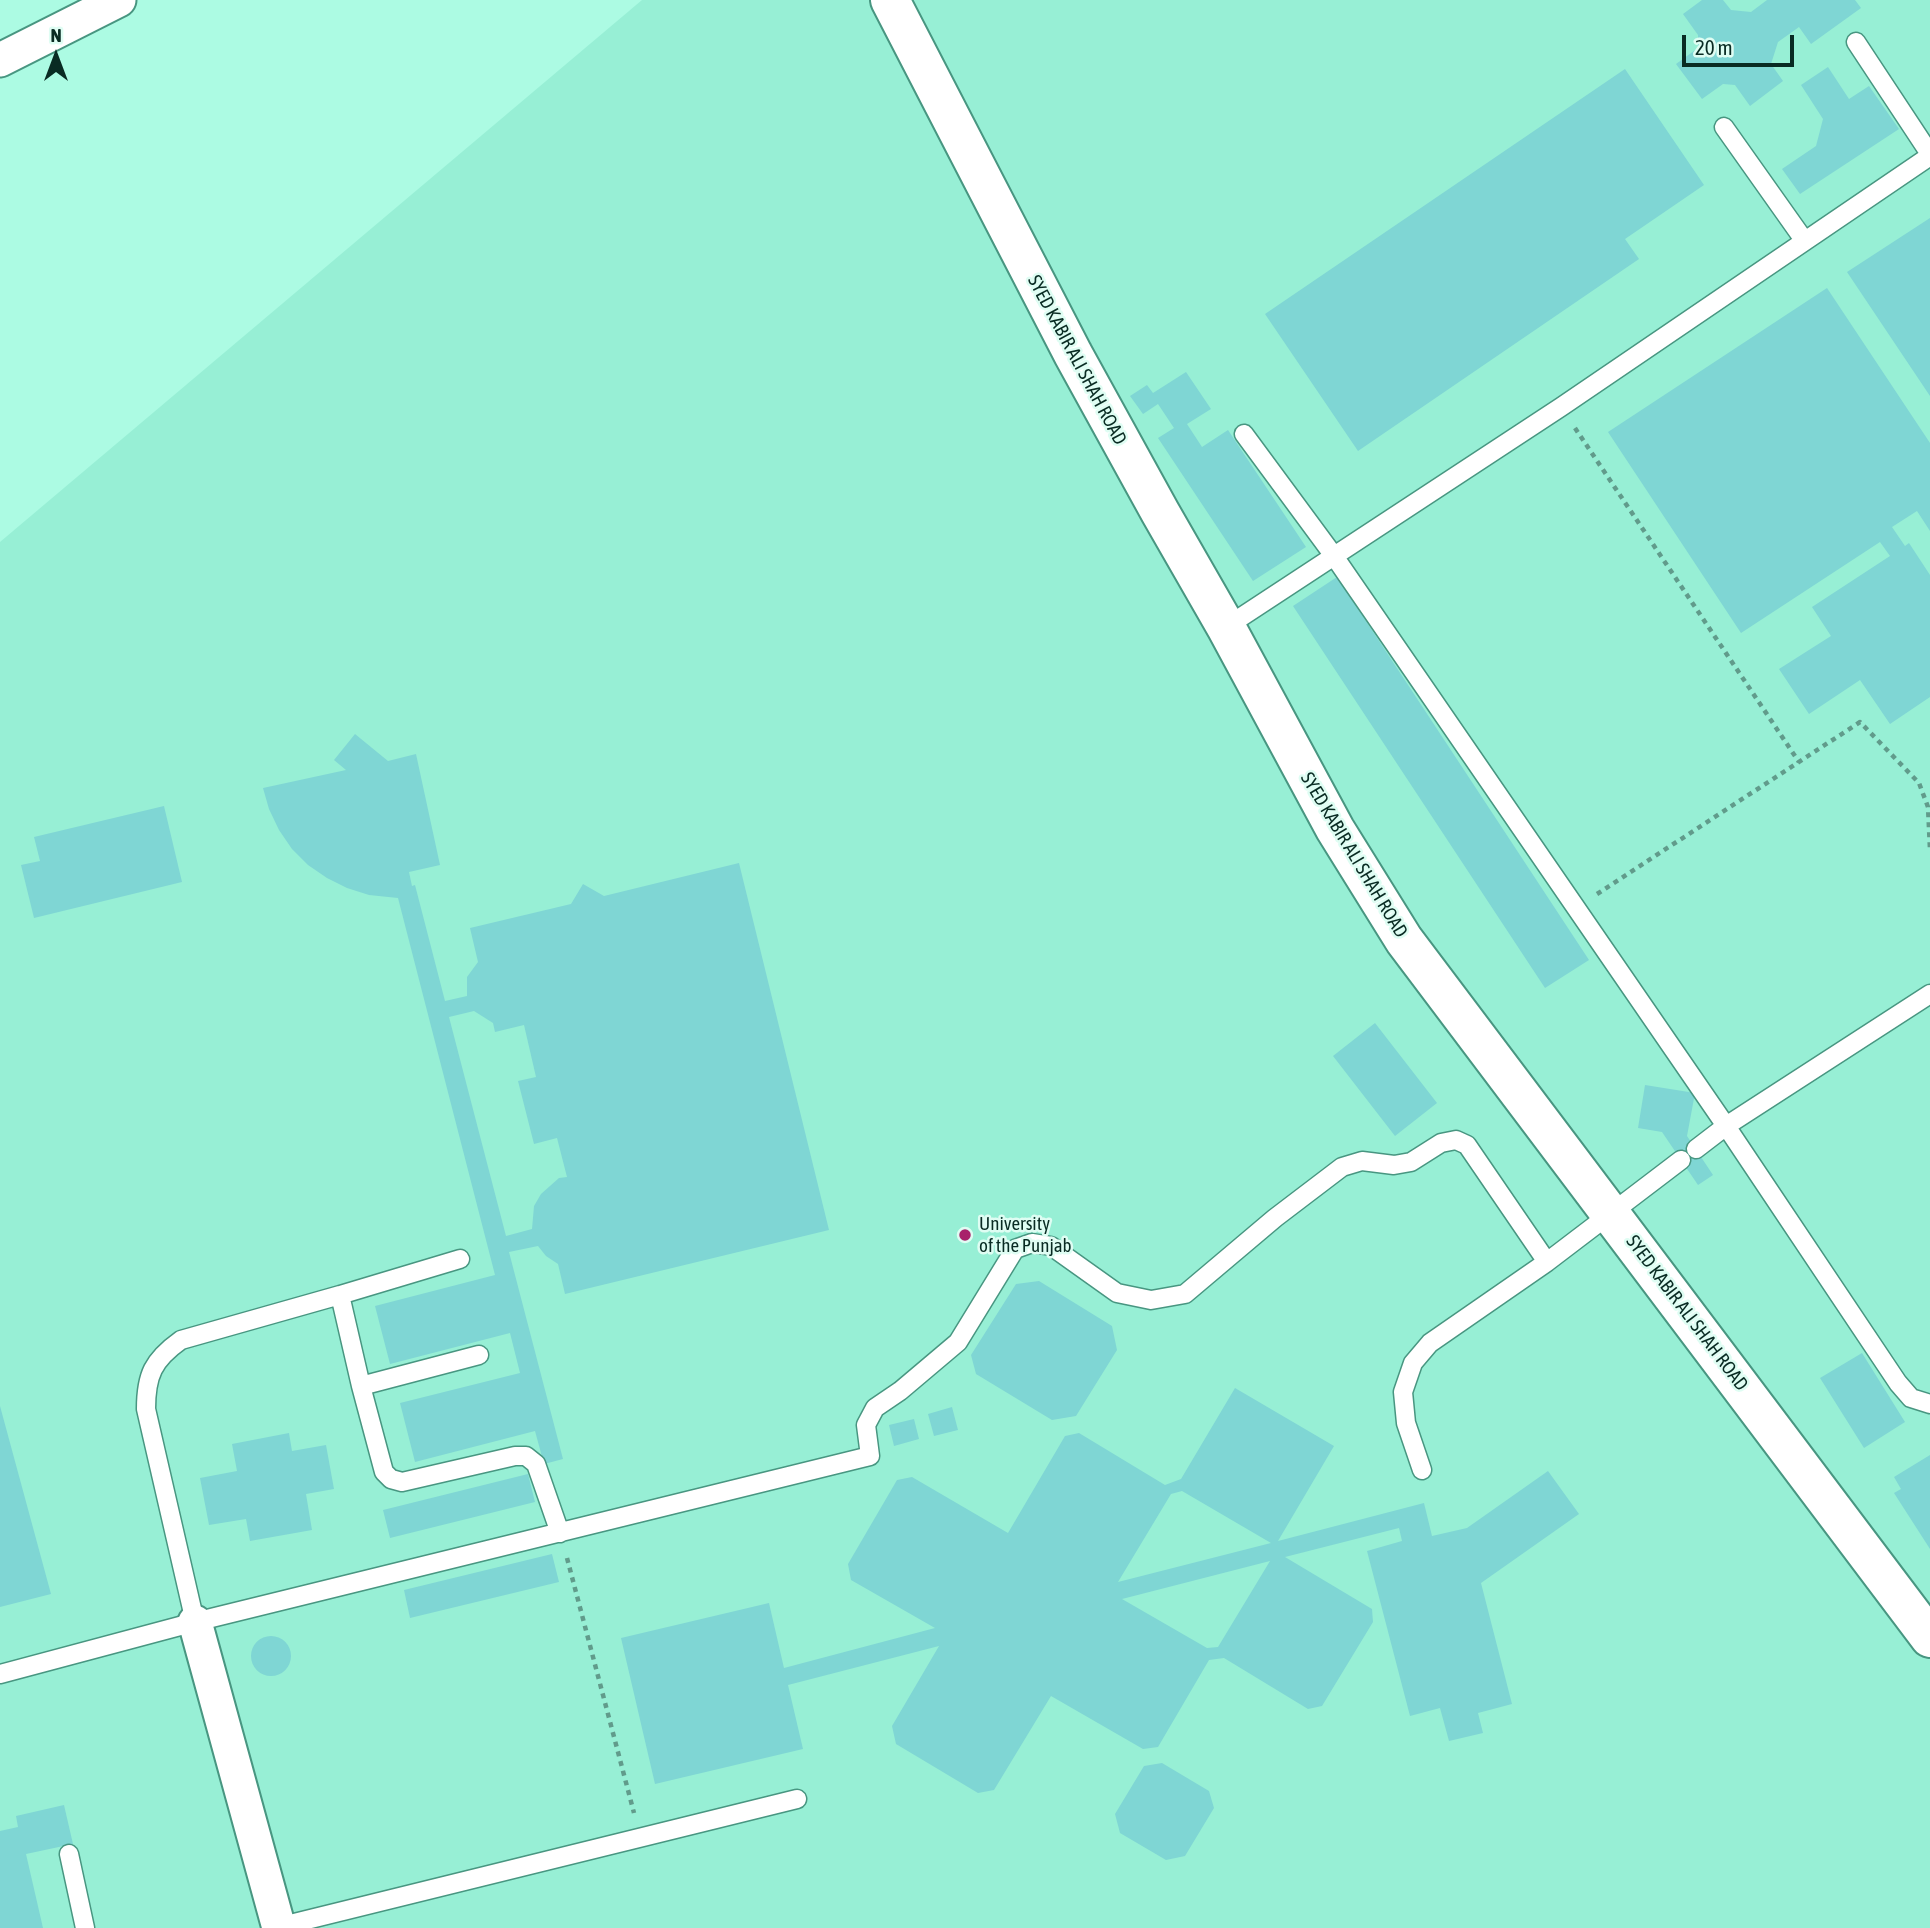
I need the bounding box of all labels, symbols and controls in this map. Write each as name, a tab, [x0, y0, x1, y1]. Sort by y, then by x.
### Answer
north arrow	[21, 21, 91, 91]
scale bar	[1685, 21, 1797, 65]
text: N	[50, 24, 62, 46]
text: 20 m	[1695, 35, 1733, 59]
street label: SYED KABIR ALI SHAH ROAD	[1023, 271, 1131, 449]
street label: SYED KABIR ALI SHAH ROAD	[1296, 768, 1412, 942]
place label: University of the Punjab	[979, 1213, 1072, 1257]
marker: University of the Punjab	[957, 1227, 973, 1243]
street label: SYED KABIR ALI SHAH ROAD	[1621, 1231, 1753, 1395]

